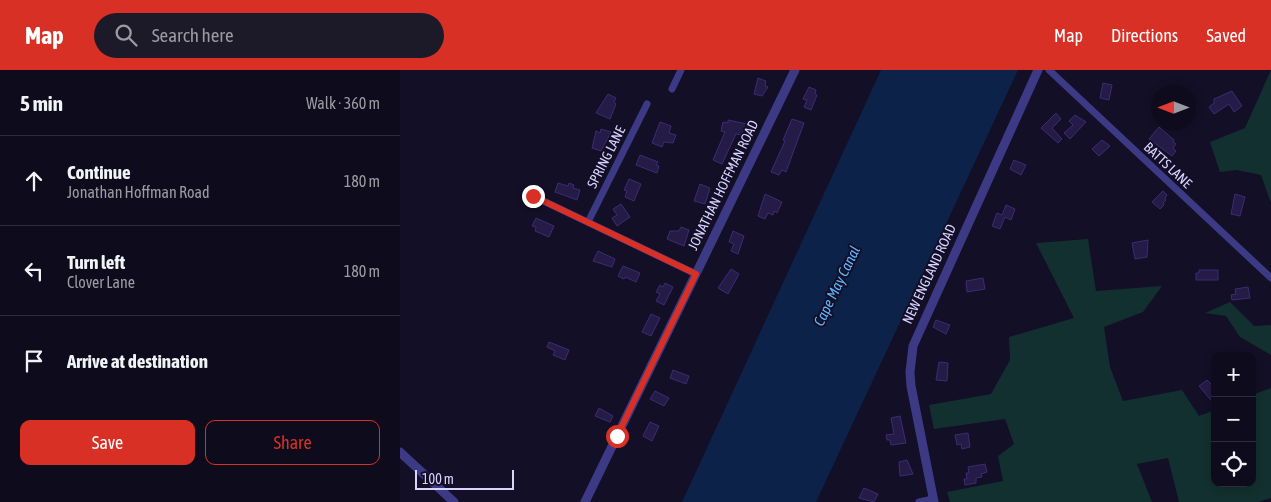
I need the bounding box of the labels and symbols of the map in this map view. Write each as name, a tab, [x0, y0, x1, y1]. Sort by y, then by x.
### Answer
north arrow	[1151, 85, 1196, 130]
street label: JONATHAN HOFFMAN ROAD	[685, 117, 761, 252]
street label: SPRING LANE	[584, 123, 628, 191]
street label: BATTS LANE	[1141, 139, 1195, 191]
route end	[522, 185, 545, 208]
street label: NEW ENGLAND ROAD	[899, 222, 959, 326]
water label: Cape May Canal	[810, 243, 863, 329]
route start	[606, 425, 629, 448]
scale bar	[415, 467, 514, 490]

